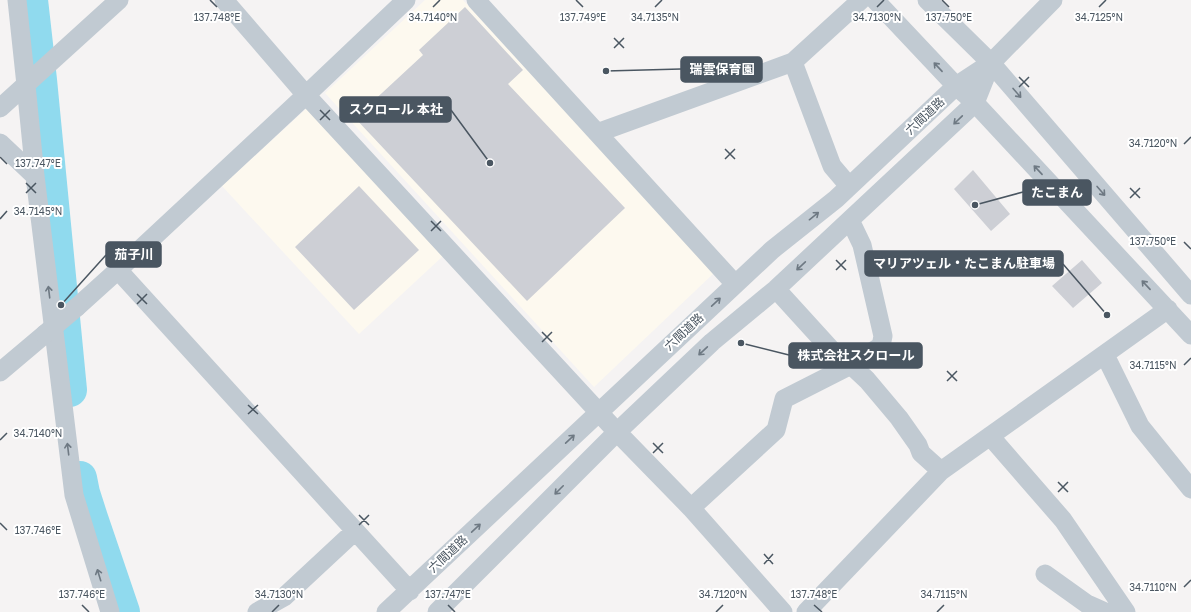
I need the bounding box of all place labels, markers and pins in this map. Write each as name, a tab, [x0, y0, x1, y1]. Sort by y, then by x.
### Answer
callout: 瑞雲保育園	[681, 57, 762, 82]
callout: スクロール 本社	[340, 97, 451, 122]
callout: たこまん	[1023, 180, 1091, 205]
callout: 茄子川	[106, 242, 161, 267]
callout: マリアツェル・たこまん駐車場	[865, 251, 1063, 276]
callout: 株式会社スクロール	[789, 343, 922, 368]

